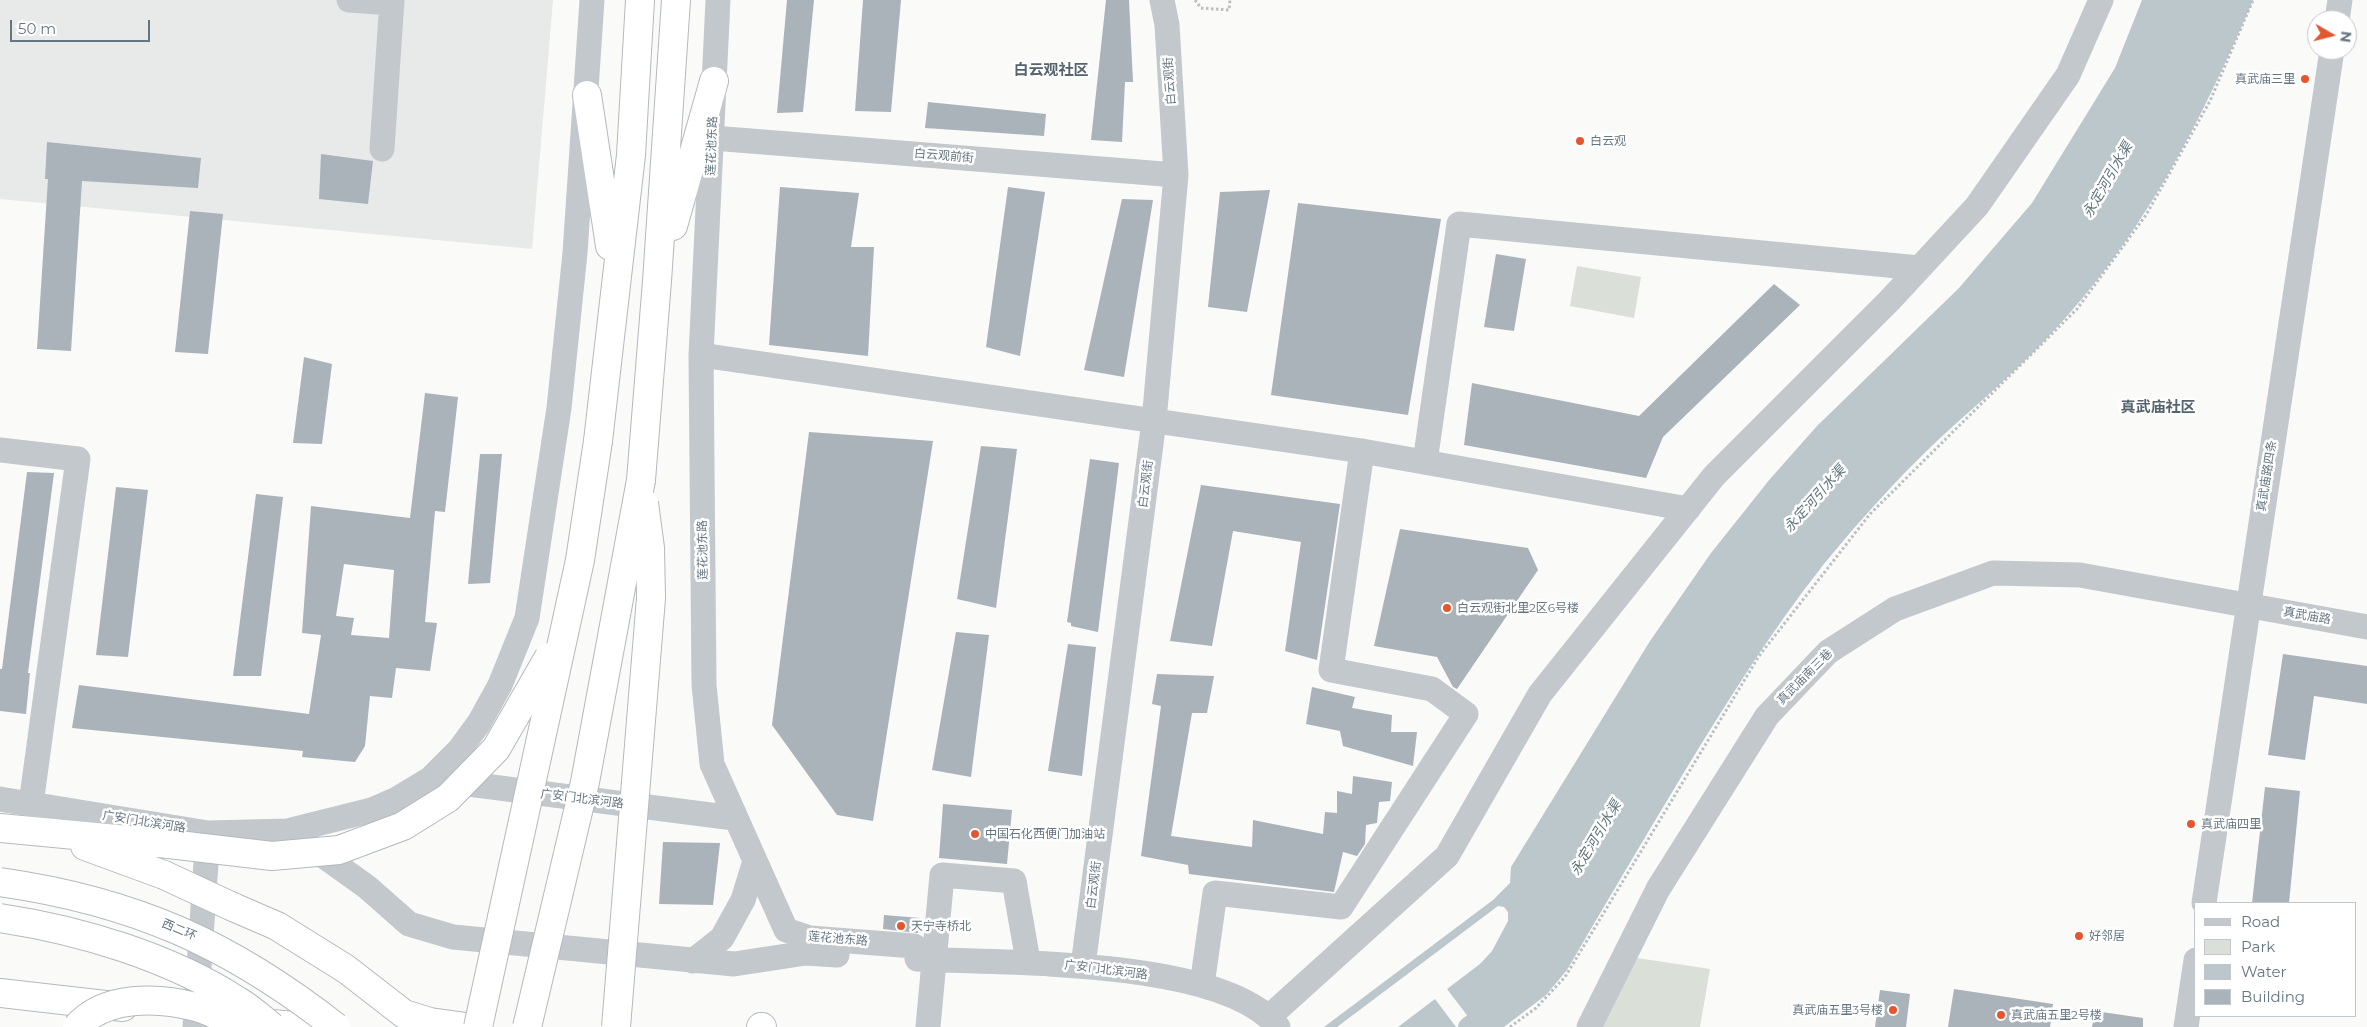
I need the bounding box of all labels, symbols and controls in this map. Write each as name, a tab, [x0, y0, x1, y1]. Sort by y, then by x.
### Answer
scale bar	[12, 10, 152, 42]
north arrow	[2307, 10, 2357, 60]
text: 50 m	[18, 19, 56, 38]
text: N	[2336, 30, 2356, 44]
street label: 白云观街	[1161, 57, 1179, 105]
district label: 白云观社区	[1014, 62, 1088, 80]
place label: 真武庙三里	[2235, 72, 2295, 86]
marker: 真武庙三里	[2299, 73, 2311, 85]
street label: 莲花池东路	[704, 116, 720, 176]
place label: 白云观	[1590, 134, 1626, 148]
marker: 白云观	[1574, 135, 1586, 147]
water label: 永定河引水渠	[2080, 139, 2136, 221]
street label: 白云观前街	[913, 146, 975, 166]
district label: 真武庙社区	[2121, 399, 2195, 417]
street label: 真武庙路四条	[2254, 439, 2280, 513]
street label: 白云观街	[1136, 459, 1156, 509]
water label: 永定河引水渠	[1781, 462, 1849, 536]
street label: 莲花池东路	[695, 520, 711, 580]
place label: 白云观街北里2区6号楼	[1457, 601, 1579, 615]
marker: 白云观街北里2区6号楼	[1441, 602, 1453, 614]
street label: 真武庙路	[2282, 605, 2332, 627]
street label: 真武庙南三巷	[1774, 646, 1836, 708]
street label: 广安门北滨河路	[539, 787, 625, 811]
water label: 永定河引水渠	[1567, 798, 1625, 878]
street label: 广安门北滨河路	[101, 808, 187, 836]
place label: 真武庙四里	[2201, 817, 2261, 831]
marker: 真武庙四里	[2185, 818, 2197, 830]
place label: 中国石化西便门加油站	[985, 827, 1105, 841]
marker: 中国石化西便门加油站	[969, 828, 981, 840]
street label: 白云观街	[1084, 860, 1104, 910]
legend	[2194, 902, 2357, 1017]
text: Road	[2241, 912, 2280, 931]
street label: 西二环	[160, 916, 198, 944]
place label: 天宁寺桥北	[911, 919, 971, 933]
marker: 天宁寺桥北	[895, 920, 907, 932]
street label: 莲花池东路	[807, 929, 869, 949]
place label: 好邻居	[2089, 929, 2125, 943]
marker: 好邻居	[2073, 930, 2085, 942]
text: Park	[2241, 937, 2275, 956]
street label: 广安门北滨河路	[1063, 958, 1149, 982]
text: Water	[2241, 962, 2287, 981]
text: Building	[2241, 987, 2305, 1006]
place label: 真武庙五里3号楼	[1792, 1003, 1883, 1017]
marker: 真武庙五里3号楼	[1887, 1004, 1899, 1016]
place label: 真武庙五里2号楼	[2011, 1008, 2102, 1022]
marker: 真武庙五里2号楼	[1995, 1009, 2007, 1021]

